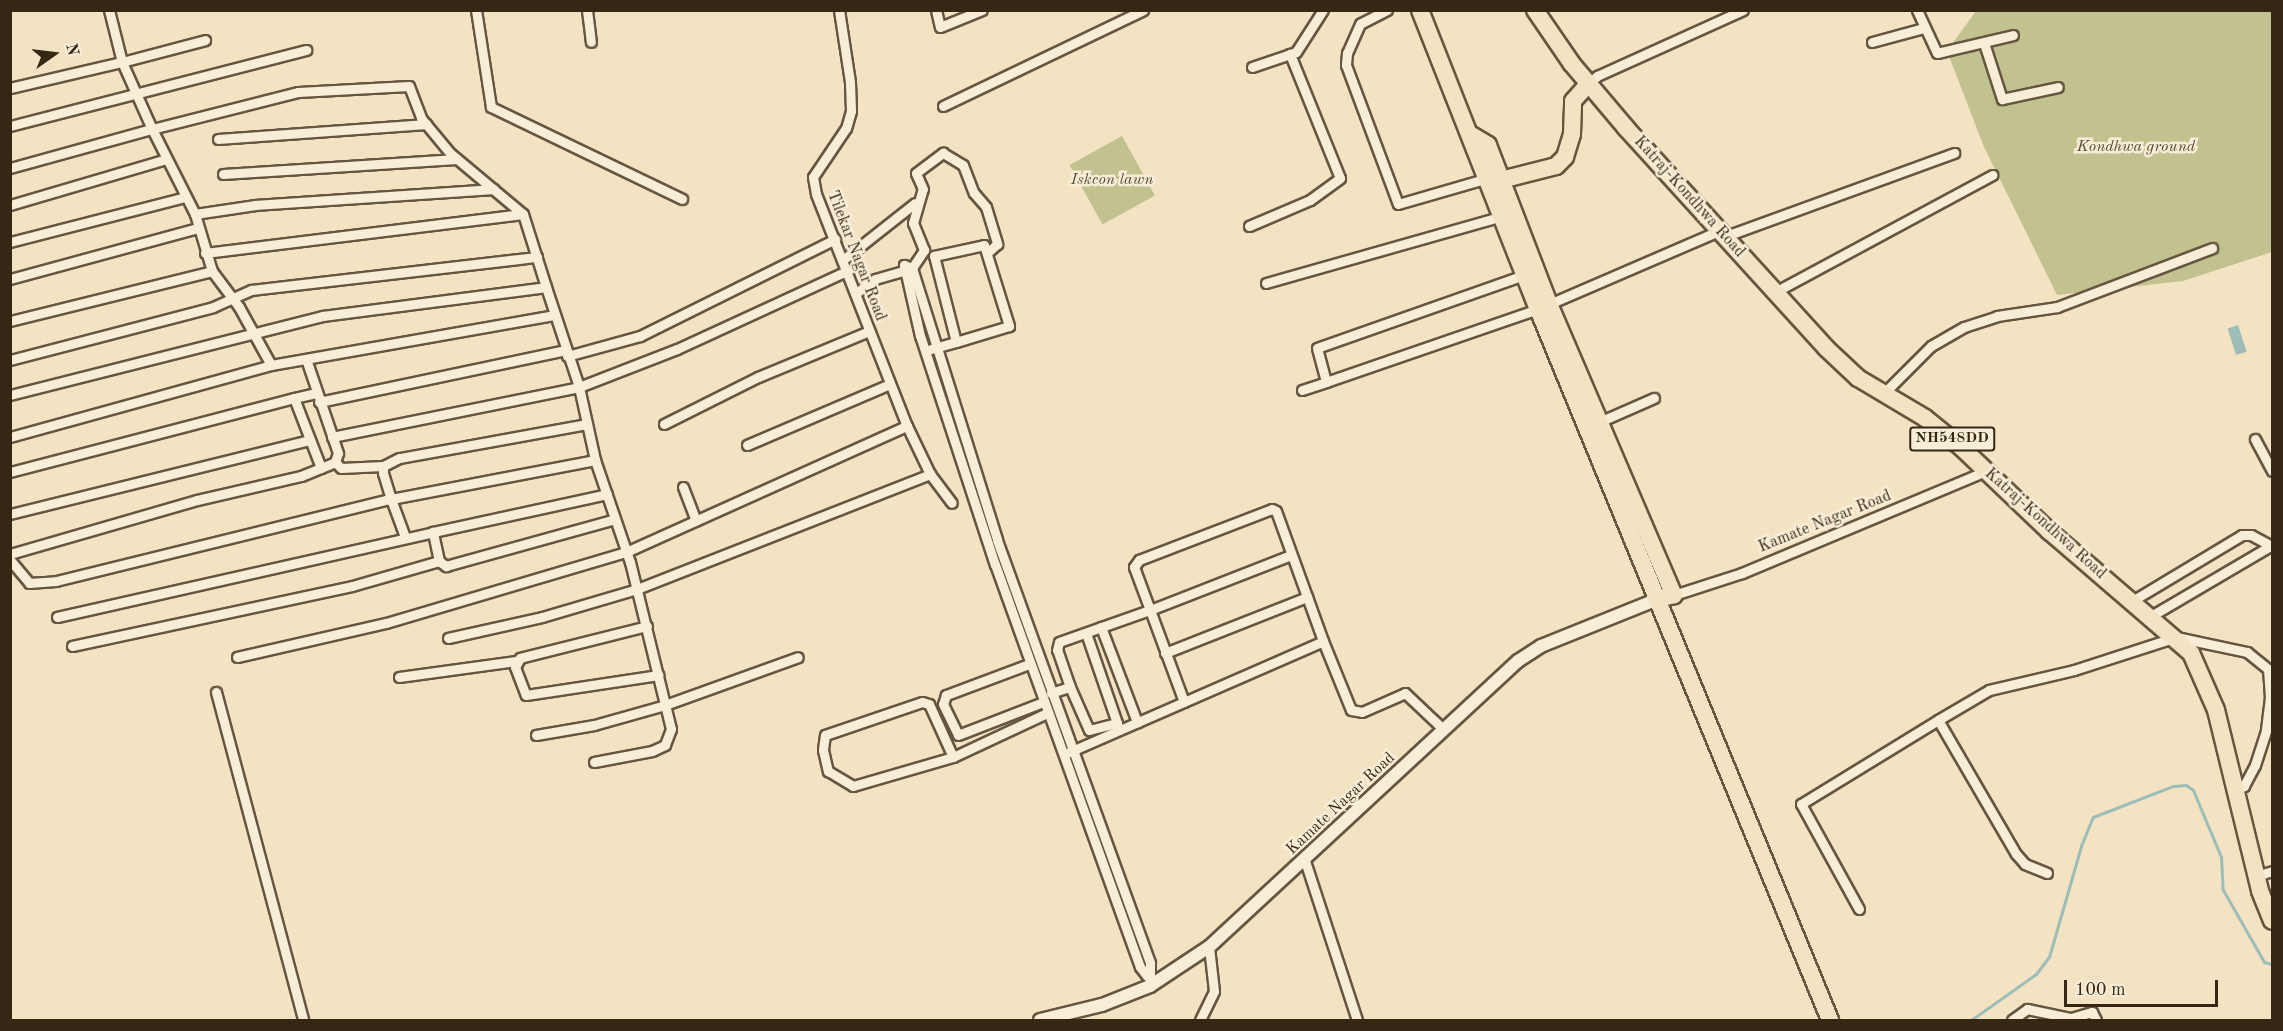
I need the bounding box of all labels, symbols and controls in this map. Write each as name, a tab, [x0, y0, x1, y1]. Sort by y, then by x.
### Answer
north arrow	[24, 24, 84, 84]
text: N	[62, 42, 81, 58]
street label: Katraj-Kondhwa Road	[1629, 132, 1749, 262]
park label: Kondhwa ground	[2077, 137, 2195, 157]
park label: Iskcon lawn	[1071, 170, 1153, 190]
street label: Tilekar Nagar Road	[822, 188, 890, 324]
road number: NH548DD	[1908, 427, 1996, 451]
street label: Katraj-Kondhwa Road	[1980, 464, 2110, 584]
street label: Kamate Nagar Road	[1756, 487, 1894, 557]
street label: Kamate Nagar Road	[1283, 749, 1399, 859]
scale bar	[2067, 968, 2222, 1006]
text: 100 m	[2075, 981, 2126, 999]

